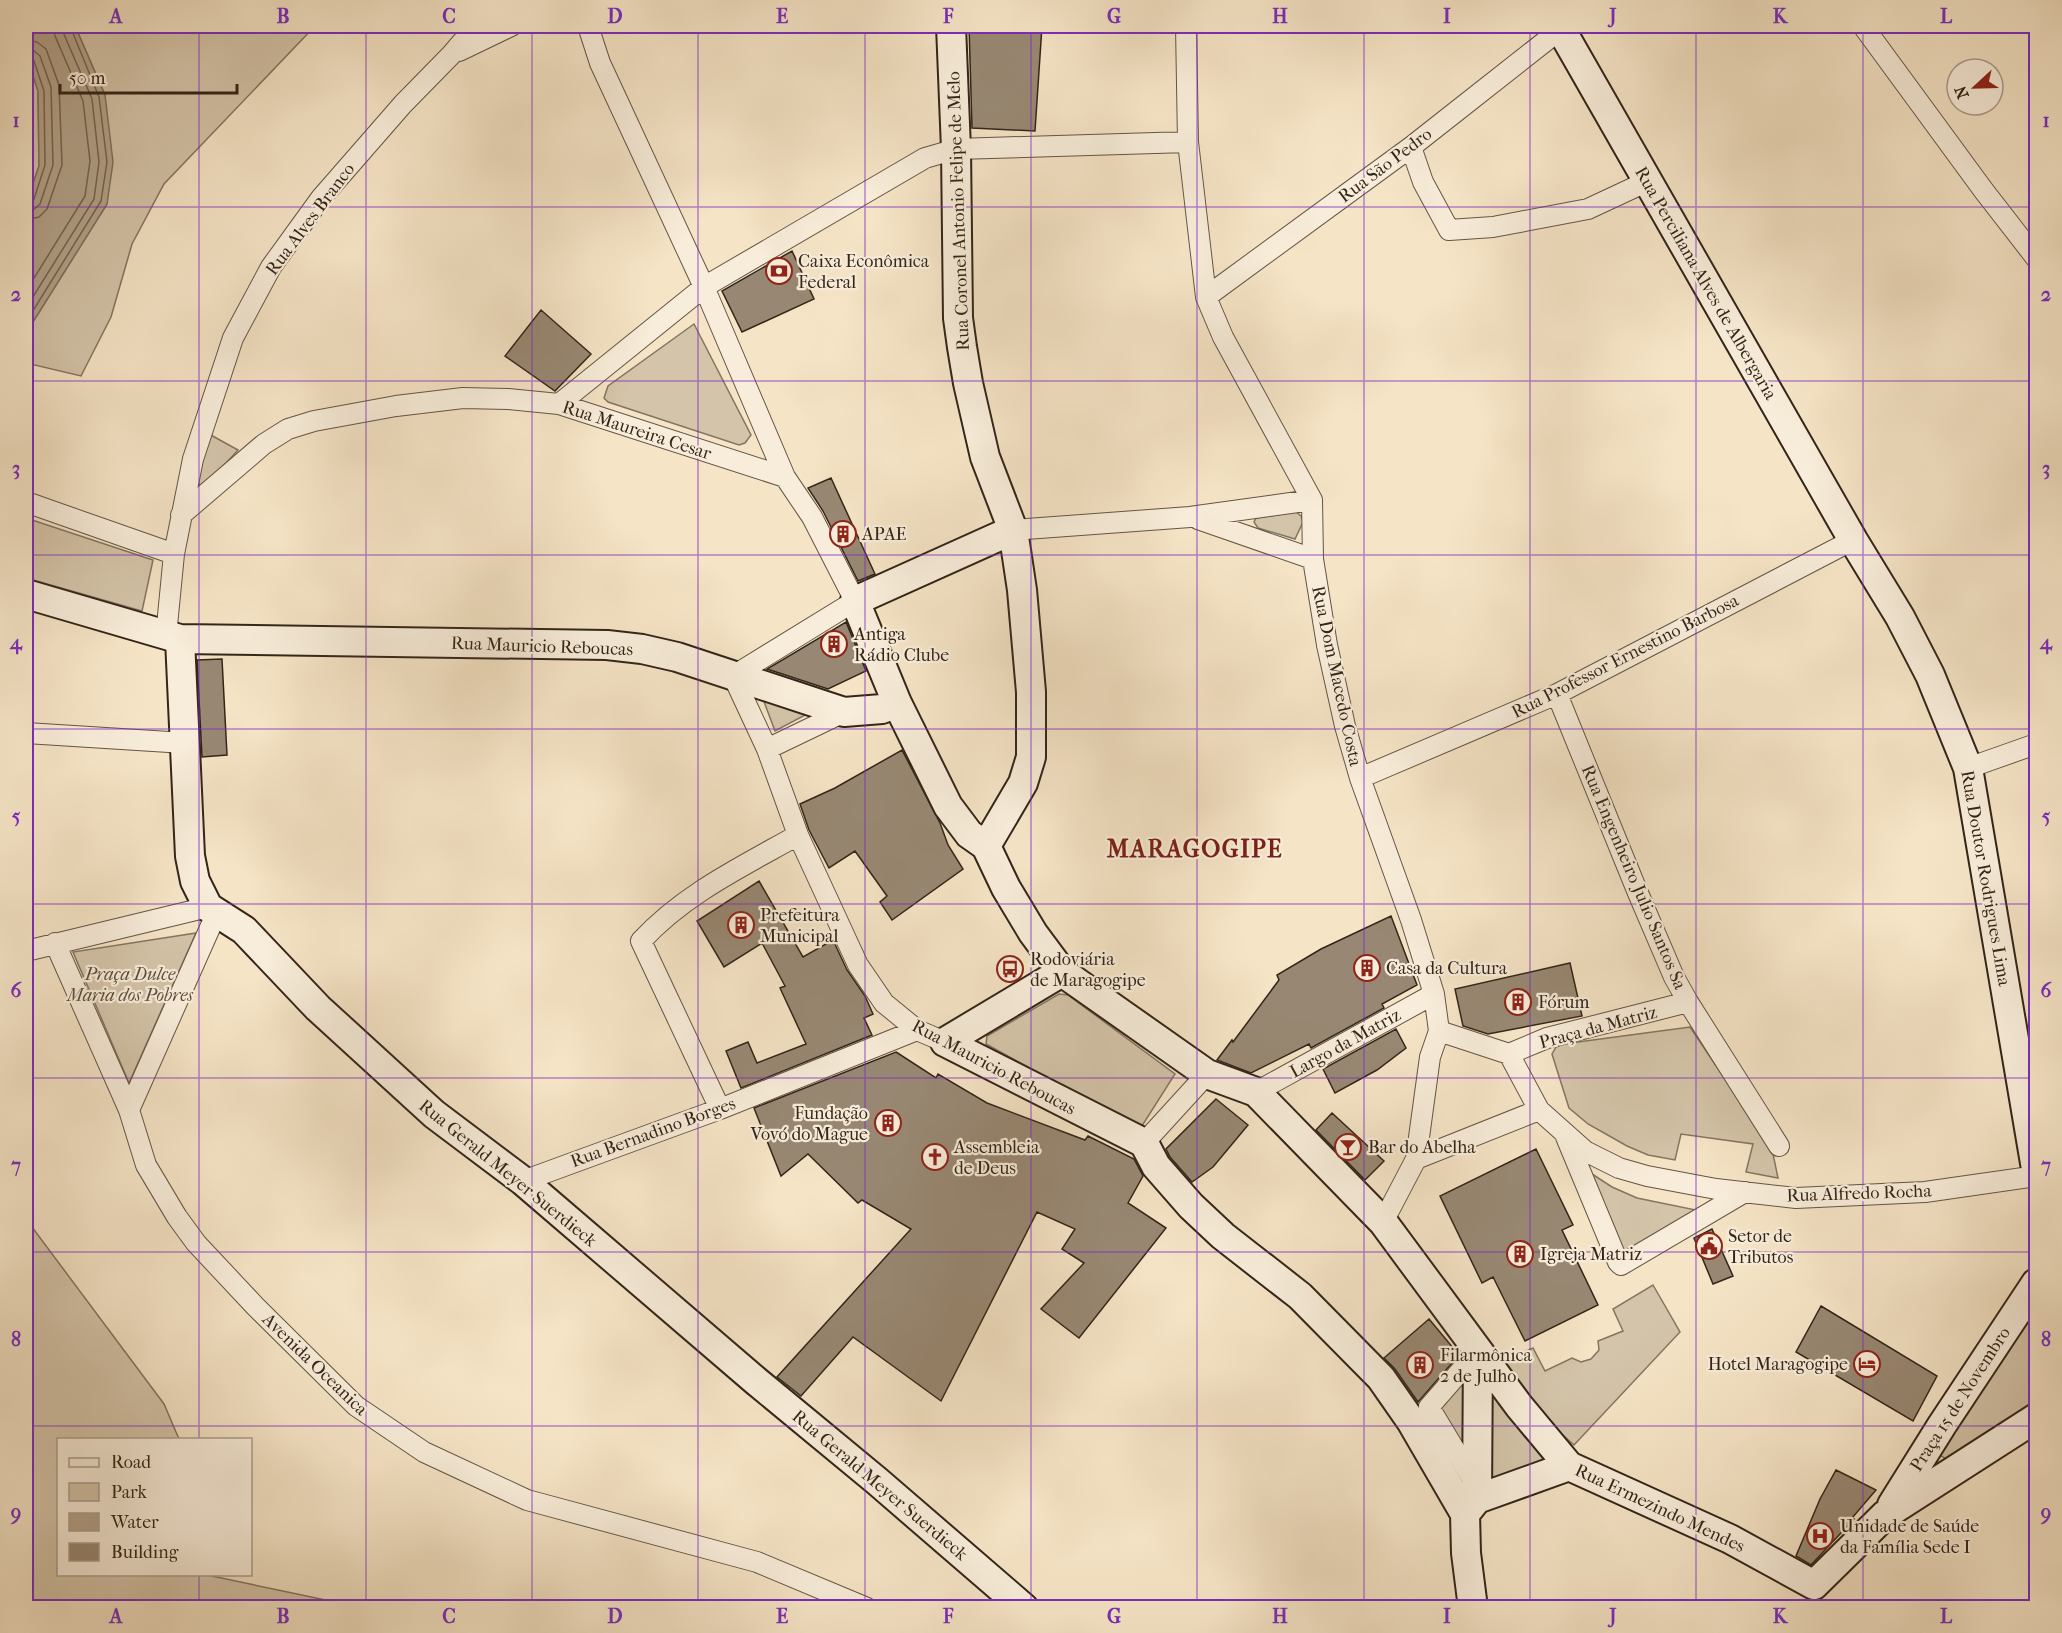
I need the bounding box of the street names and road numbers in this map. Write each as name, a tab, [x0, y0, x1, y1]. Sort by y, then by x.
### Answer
street label: Rua Coronel Antonio Felipe de Melo	[943, 71, 974, 351]
street label: Rua São Pedro	[1334, 123, 1436, 207]
street label: Rua Alves Branco	[261, 159, 359, 279]
street label: Rua Perciliana Alves de Albergaria	[1630, 163, 1781, 404]
street label: Rua Maureira Cesar	[560, 396, 714, 465]
street label: Rua Dom Macedo Costa	[1307, 584, 1366, 769]
street label: Rua Professor Ernestino Barbosa	[1508, 590, 1743, 723]
street label: Rua Mauricio Reboucas	[451, 633, 634, 660]
street label: Rua Engenheiro Julio Santos Sa	[1577, 762, 1691, 993]
street label: Rua Doutor Rodrigues Lima	[1956, 769, 2015, 988]
street label: Praça da Matriz	[1537, 1002, 1659, 1053]
street label: Largo da Matriz	[1286, 1004, 1404, 1083]
street label: Rua Mauricio Reboucas	[908, 1015, 1079, 1120]
street label: Rua Bernadino Borges	[568, 1093, 739, 1172]
street label: Rua Gerald Meyer Suerdieck	[415, 1095, 601, 1252]
street label: Rua Alfredo Rocha	[1786, 1180, 1933, 1207]
street label: Avenida Oceanica	[257, 1308, 372, 1420]
street label: Praça 15 de Novembro	[1906, 1323, 2015, 1475]
street label: Rua Gerald Meyer Suerdieck	[788, 1406, 972, 1565]
street label: Rua Ermezindo Mendes	[1572, 1460, 1748, 1557]

